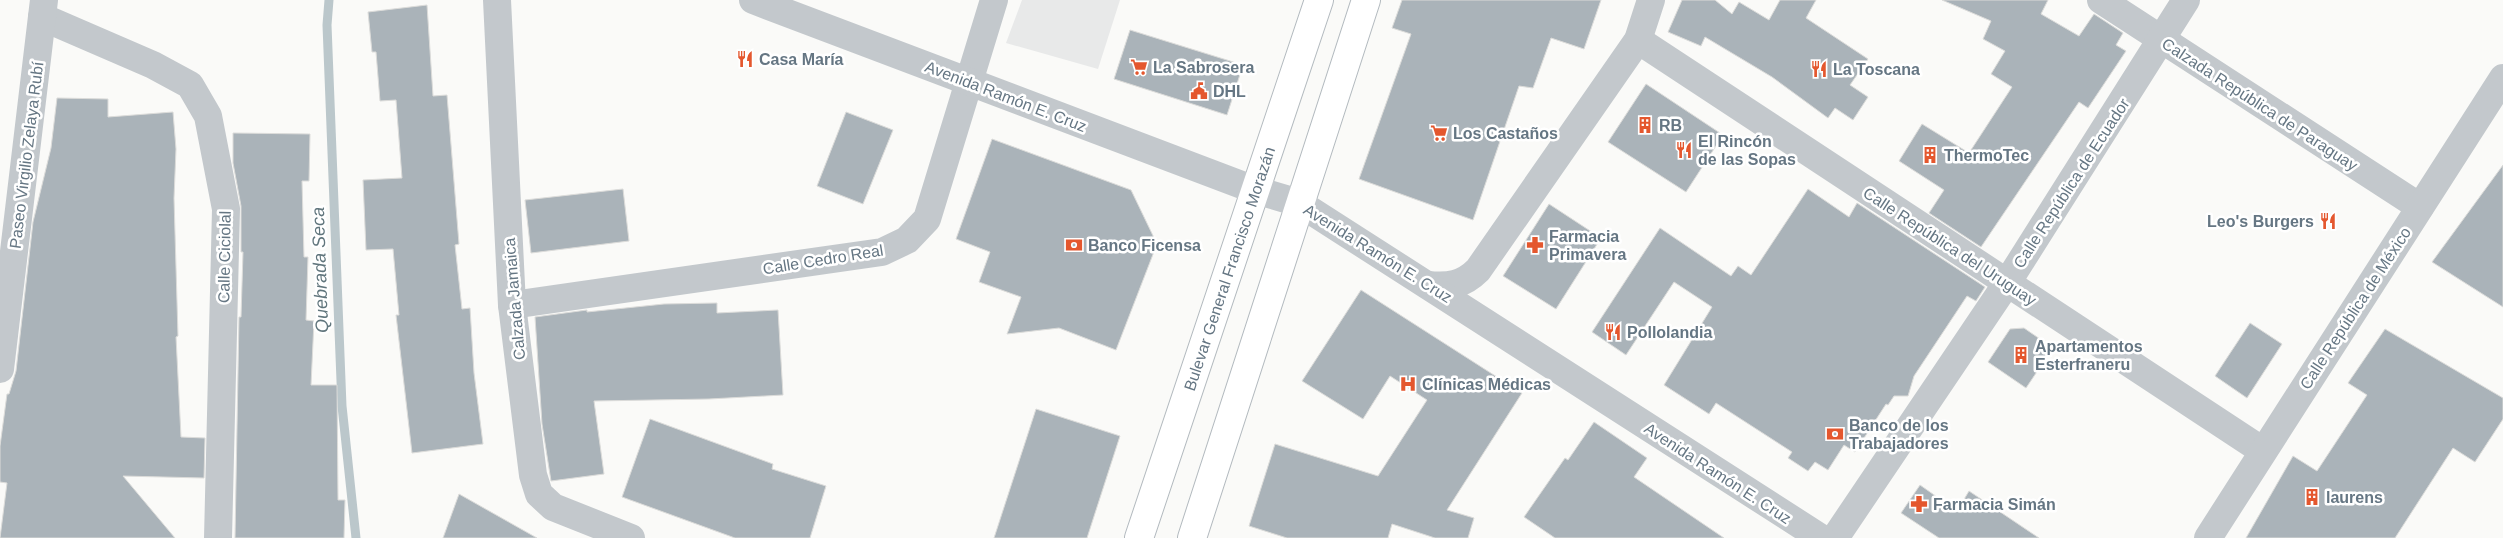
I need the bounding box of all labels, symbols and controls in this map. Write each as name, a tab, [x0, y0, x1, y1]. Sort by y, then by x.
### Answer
street label: Calzada República de Paraguay	[2159, 35, 2361, 174]
restaurant icon: Casa María	[735, 49, 755, 69]
place label: Casa María	[759, 51, 844, 68]
supermarket icon: La Sabrosera	[1129, 57, 1149, 77]
street label: Avenida Ramón E. Cruz	[923, 58, 1089, 135]
place label: La Sabrosera	[1153, 59, 1254, 76]
restaurant icon: La Toscana	[1809, 59, 1829, 79]
street label: Paseo Virgilio Zelaya Rubí	[7, 60, 46, 250]
place label: La Toscana	[1833, 61, 1920, 78]
public building icon: DHL	[1189, 81, 1209, 101]
place label: DHL	[1213, 83, 1246, 100]
street label: Calle República de Ecuador	[2010, 95, 2133, 271]
building icon: RB	[1635, 115, 1655, 135]
place label: RB	[1659, 117, 1682, 134]
supermarket icon: Los Castaños	[1429, 123, 1449, 143]
place label: Los Castaños	[1453, 125, 1558, 142]
place label: El Rincón de las Sopas	[1698, 133, 1796, 168]
restaurant icon: El Rincón de las Sopas	[1674, 140, 1694, 160]
street label: Bulevar General Francisco Morazán	[1181, 145, 1278, 393]
building icon: ThermoTec	[1920, 145, 1940, 165]
place label: ThermoTec	[1944, 147, 2029, 164]
street label: Calle República del Uruguay	[1860, 184, 2039, 309]
street label: Avenida Ramón E. Cruz	[1301, 201, 1455, 306]
water label: Quebrada Seca	[308, 207, 332, 333]
street label: Calle Ciciolal	[215, 211, 234, 303]
restaurant icon: Leo's Burgers	[2318, 211, 2338, 231]
place label: Leo's Burgers	[2207, 213, 2314, 230]
street label: Calle República de México	[2297, 224, 2414, 392]
place label: Farmacia Primavera	[1549, 228, 1626, 263]
bank icon: Banco Ficensa	[1064, 235, 1084, 255]
pharmacy icon: Farmacia Primavera	[1525, 235, 1545, 255]
street label: Calzada Jamaica	[501, 237, 528, 361]
place label: Banco Ficensa	[1088, 237, 1201, 254]
street label: Calle Cedro Real	[762, 242, 885, 277]
restaurant icon: Pollolandia	[1603, 322, 1623, 342]
place label: Pollolandia	[1627, 324, 1712, 341]
place label: Apartamentos Esterfraneru	[2035, 338, 2143, 373]
building icon: Apartamentos Esterfraneru	[2011, 345, 2031, 365]
hospital icon: Clínicas Médicas	[1398, 374, 1418, 394]
place label: Clínicas Médicas	[1422, 376, 1551, 393]
place label: Banco de los Trabajadores	[1849, 417, 1949, 452]
street label: Avenida Ramón E. Cruz	[1641, 420, 1794, 527]
bank icon: Banco de los Trabajadores	[1825, 424, 1845, 444]
building icon: laurens	[2302, 487, 2322, 507]
place label: laurens	[2326, 489, 2383, 506]
pharmacy icon: Farmacia Simán	[1909, 494, 1929, 514]
place label: Farmacia Simán	[1933, 496, 2056, 513]

